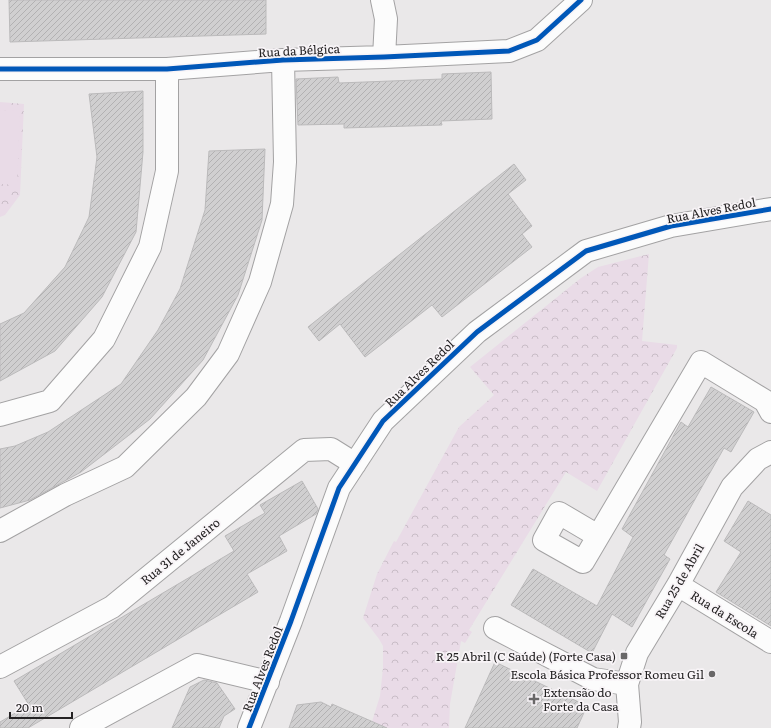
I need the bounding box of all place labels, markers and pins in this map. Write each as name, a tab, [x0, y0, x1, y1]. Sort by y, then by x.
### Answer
place label: R 25 Abril (C Saúde) (Forte Casa)	[436, 647, 616, 665]
marker: R 25 Abril (C Saúde) (Forte Casa)	[619, 651, 629, 661]
place label: Escola Básica Professor Romeu Gil	[510, 665, 704, 683]
marker: Escola Básica Professor Romeu Gil	[707, 669, 717, 679]
place label: Extensão do Forte da Casa	[543, 683, 619, 715]
marker: Extensão do Forte da Casa	[528, 693, 540, 705]

